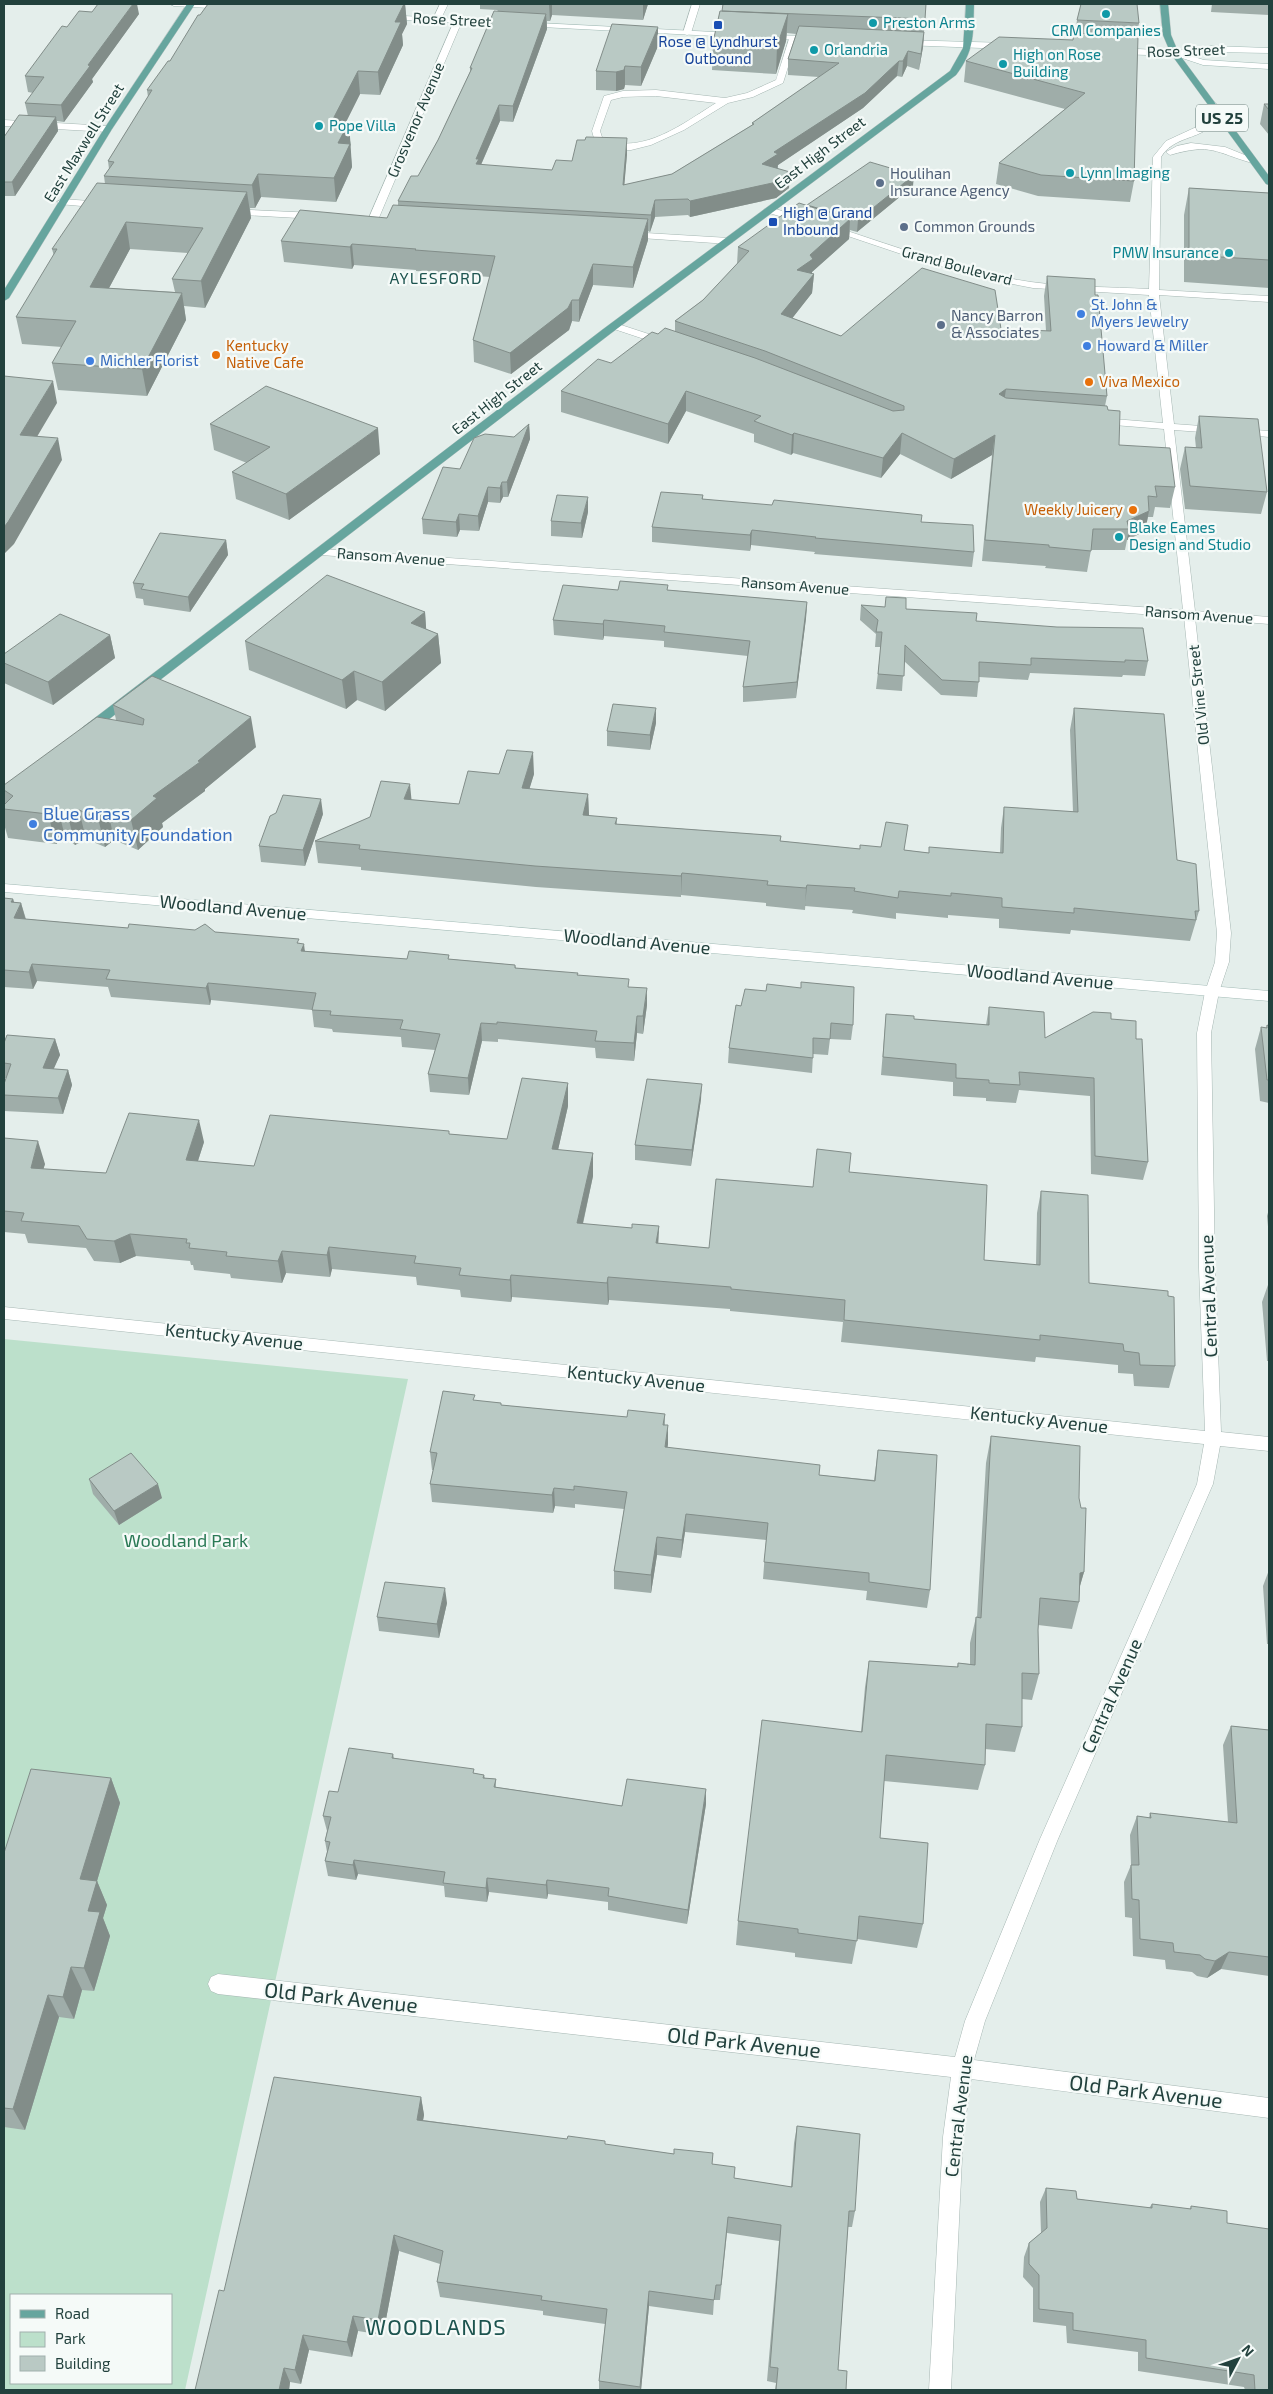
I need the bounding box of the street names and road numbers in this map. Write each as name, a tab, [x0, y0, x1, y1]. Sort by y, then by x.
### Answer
street label: Rose Street	[412, 8, 492, 30]
street label: Rose Street	[1146, 40, 1226, 60]
street label: Grosvenor Avenue	[383, 59, 447, 180]
street label: East Maxwell Street	[39, 80, 127, 205]
road number: US 25	[1196, 105, 1248, 132]
street label: East High Street	[770, 112, 869, 192]
street label: Grand Boulevard	[900, 242, 1015, 288]
street label: East High Street	[448, 356, 545, 438]
street label: Ransom Avenue	[336, 543, 446, 569]
street label: Ransom Avenue	[740, 572, 850, 598]
street label: Ransom Avenue	[1144, 601, 1254, 627]
street label: Old Vine Street	[1184, 644, 1212, 746]
street label: Woodland Avenue	[159, 890, 307, 924]
street label: Woodland Avenue	[563, 924, 711, 958]
street label: Woodland Avenue	[966, 959, 1114, 993]
street label: Central Avenue	[1195, 1234, 1221, 1358]
street label: Kentucky Avenue	[164, 1318, 304, 1354]
street label: Kentucky Avenue	[566, 1360, 706, 1396]
street label: Kentucky Avenue	[969, 1401, 1109, 1437]
street label: Central Avenue	[1076, 1635, 1146, 1756]
street label: Old Park Avenue	[263, 1976, 419, 2017]
street label: Old Park Avenue	[666, 2021, 822, 2062]
street label: Central Avenue	[940, 2053, 976, 2178]
street label: Old Park Avenue	[1068, 2069, 1224, 2112]

